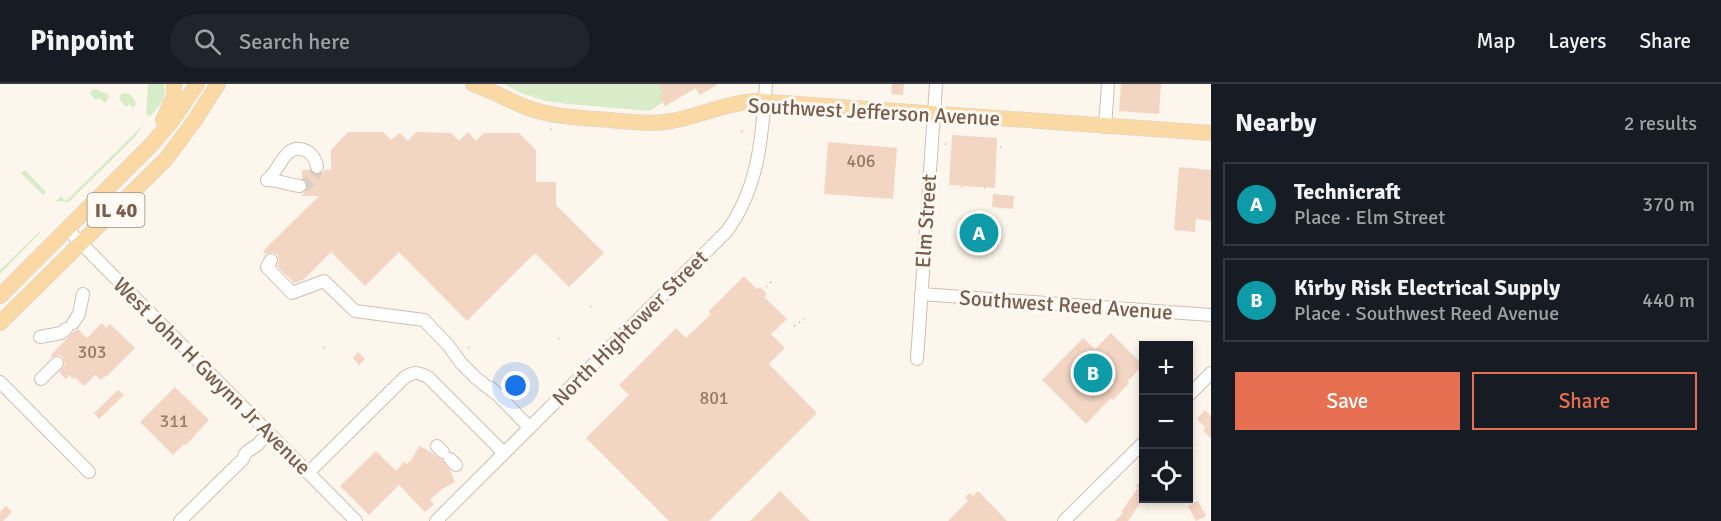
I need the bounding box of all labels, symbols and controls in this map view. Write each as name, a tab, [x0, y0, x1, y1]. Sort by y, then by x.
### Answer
search box	[170, 14, 590, 68]
text: Pinpoint	[30, 24, 134, 58]
icon: search	[191, 25, 224, 58]
text: Search here	[239, 28, 350, 55]
text: Map	[1477, 28, 1515, 54]
text: Layers	[1548, 28, 1606, 54]
text: Share	[1639, 28, 1691, 54]
street label: Southwest Jefferson Avenue	[747, 92, 1001, 132]
text: Nearby	[1235, 107, 1316, 139]
text: 2 results	[1624, 111, 1697, 136]
house number: 406	[846, 150, 876, 172]
street label: Elm Street	[910, 173, 942, 269]
text: Technicraft	[1294, 178, 1401, 205]
text: A	[1250, 192, 1263, 217]
text: 370 m	[1642, 192, 1695, 217]
road number: IL 40	[88, 193, 144, 227]
text: Place · Elm Street	[1294, 205, 1445, 230]
pin: A	[960, 210, 998, 256]
street label: North Hightower Street	[547, 245, 713, 411]
street label: West John H Gwynn Jr Avenue	[108, 272, 316, 480]
text: Kirby Risk Electrical Supply	[1294, 274, 1560, 301]
street label: Southwest Reed Avenue	[958, 285, 1174, 325]
text: B	[1250, 288, 1263, 313]
text: 440 m	[1642, 288, 1695, 313]
text: Place · Southwest Reed Avenue	[1294, 301, 1559, 326]
house number: 303	[77, 341, 107, 363]
map controls	[1139, 341, 1193, 503]
button: +	[1139, 341, 1193, 395]
pin: B	[1074, 350, 1112, 396]
your location	[501, 371, 530, 400]
button: Save	[1235, 372, 1460, 430]
button: Share	[1472, 372, 1697, 430]
house number: 801	[699, 387, 729, 409]
button: −	[1139, 395, 1193, 449]
house number: 311	[159, 410, 189, 432]
button: locate	[1139, 449, 1193, 503]

